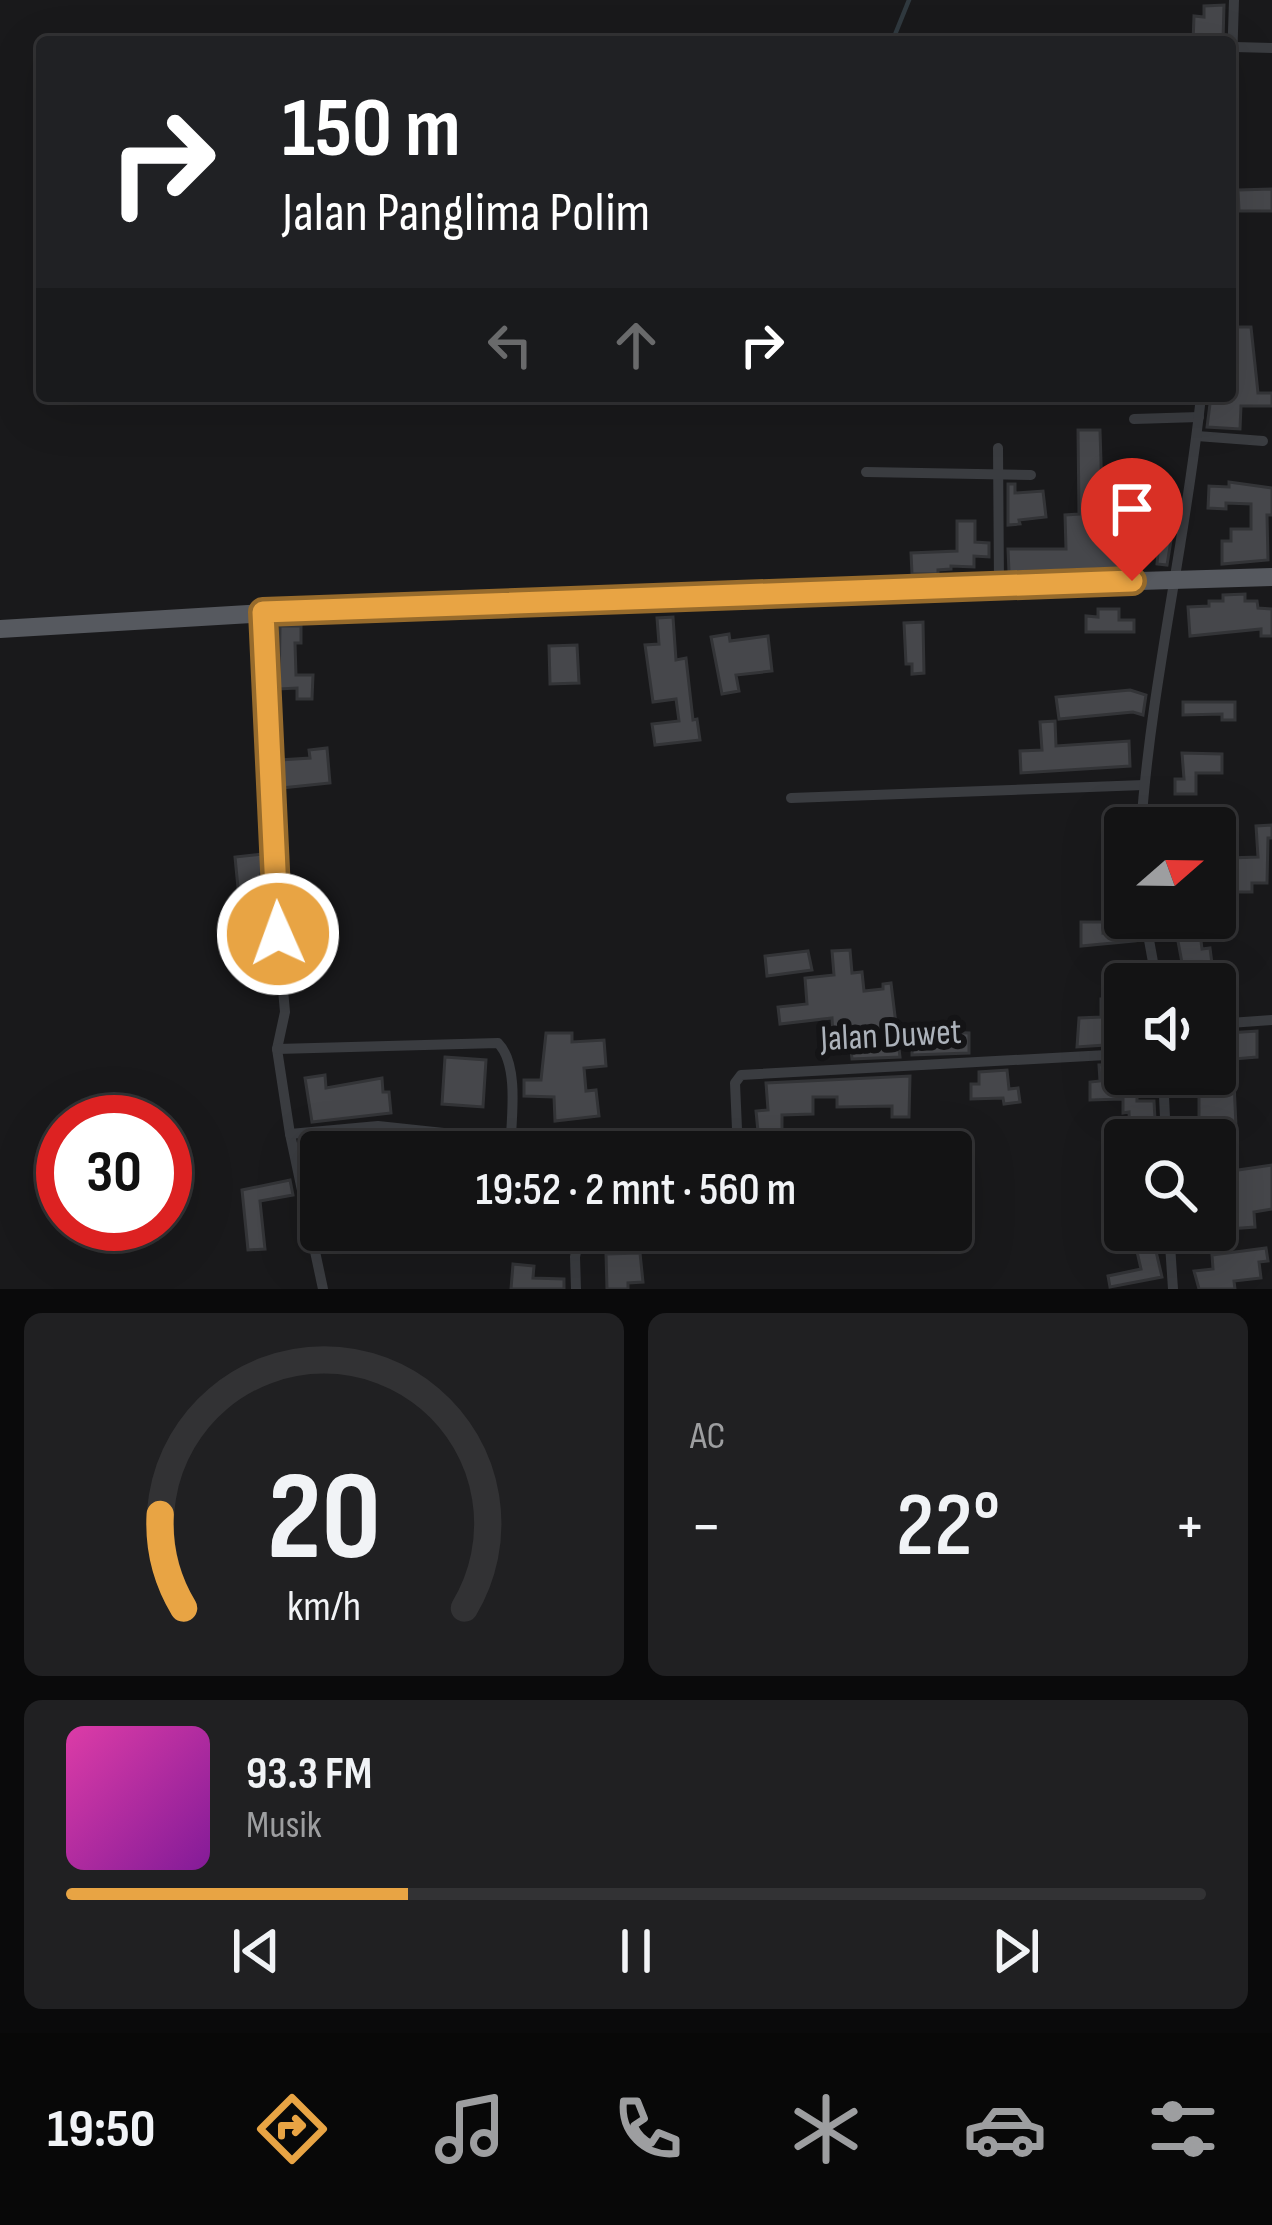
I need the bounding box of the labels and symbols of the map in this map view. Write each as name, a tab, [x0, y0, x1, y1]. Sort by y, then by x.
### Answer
pin	[1081, 458, 1183, 581]
north arrow	[1104, 807, 1236, 939]
position arrow	[215, 871, 341, 997]
street label: Jalan Duwet	[818, 1011, 963, 1061]
speed limit sign: 30	[36, 1095, 192, 1251]

